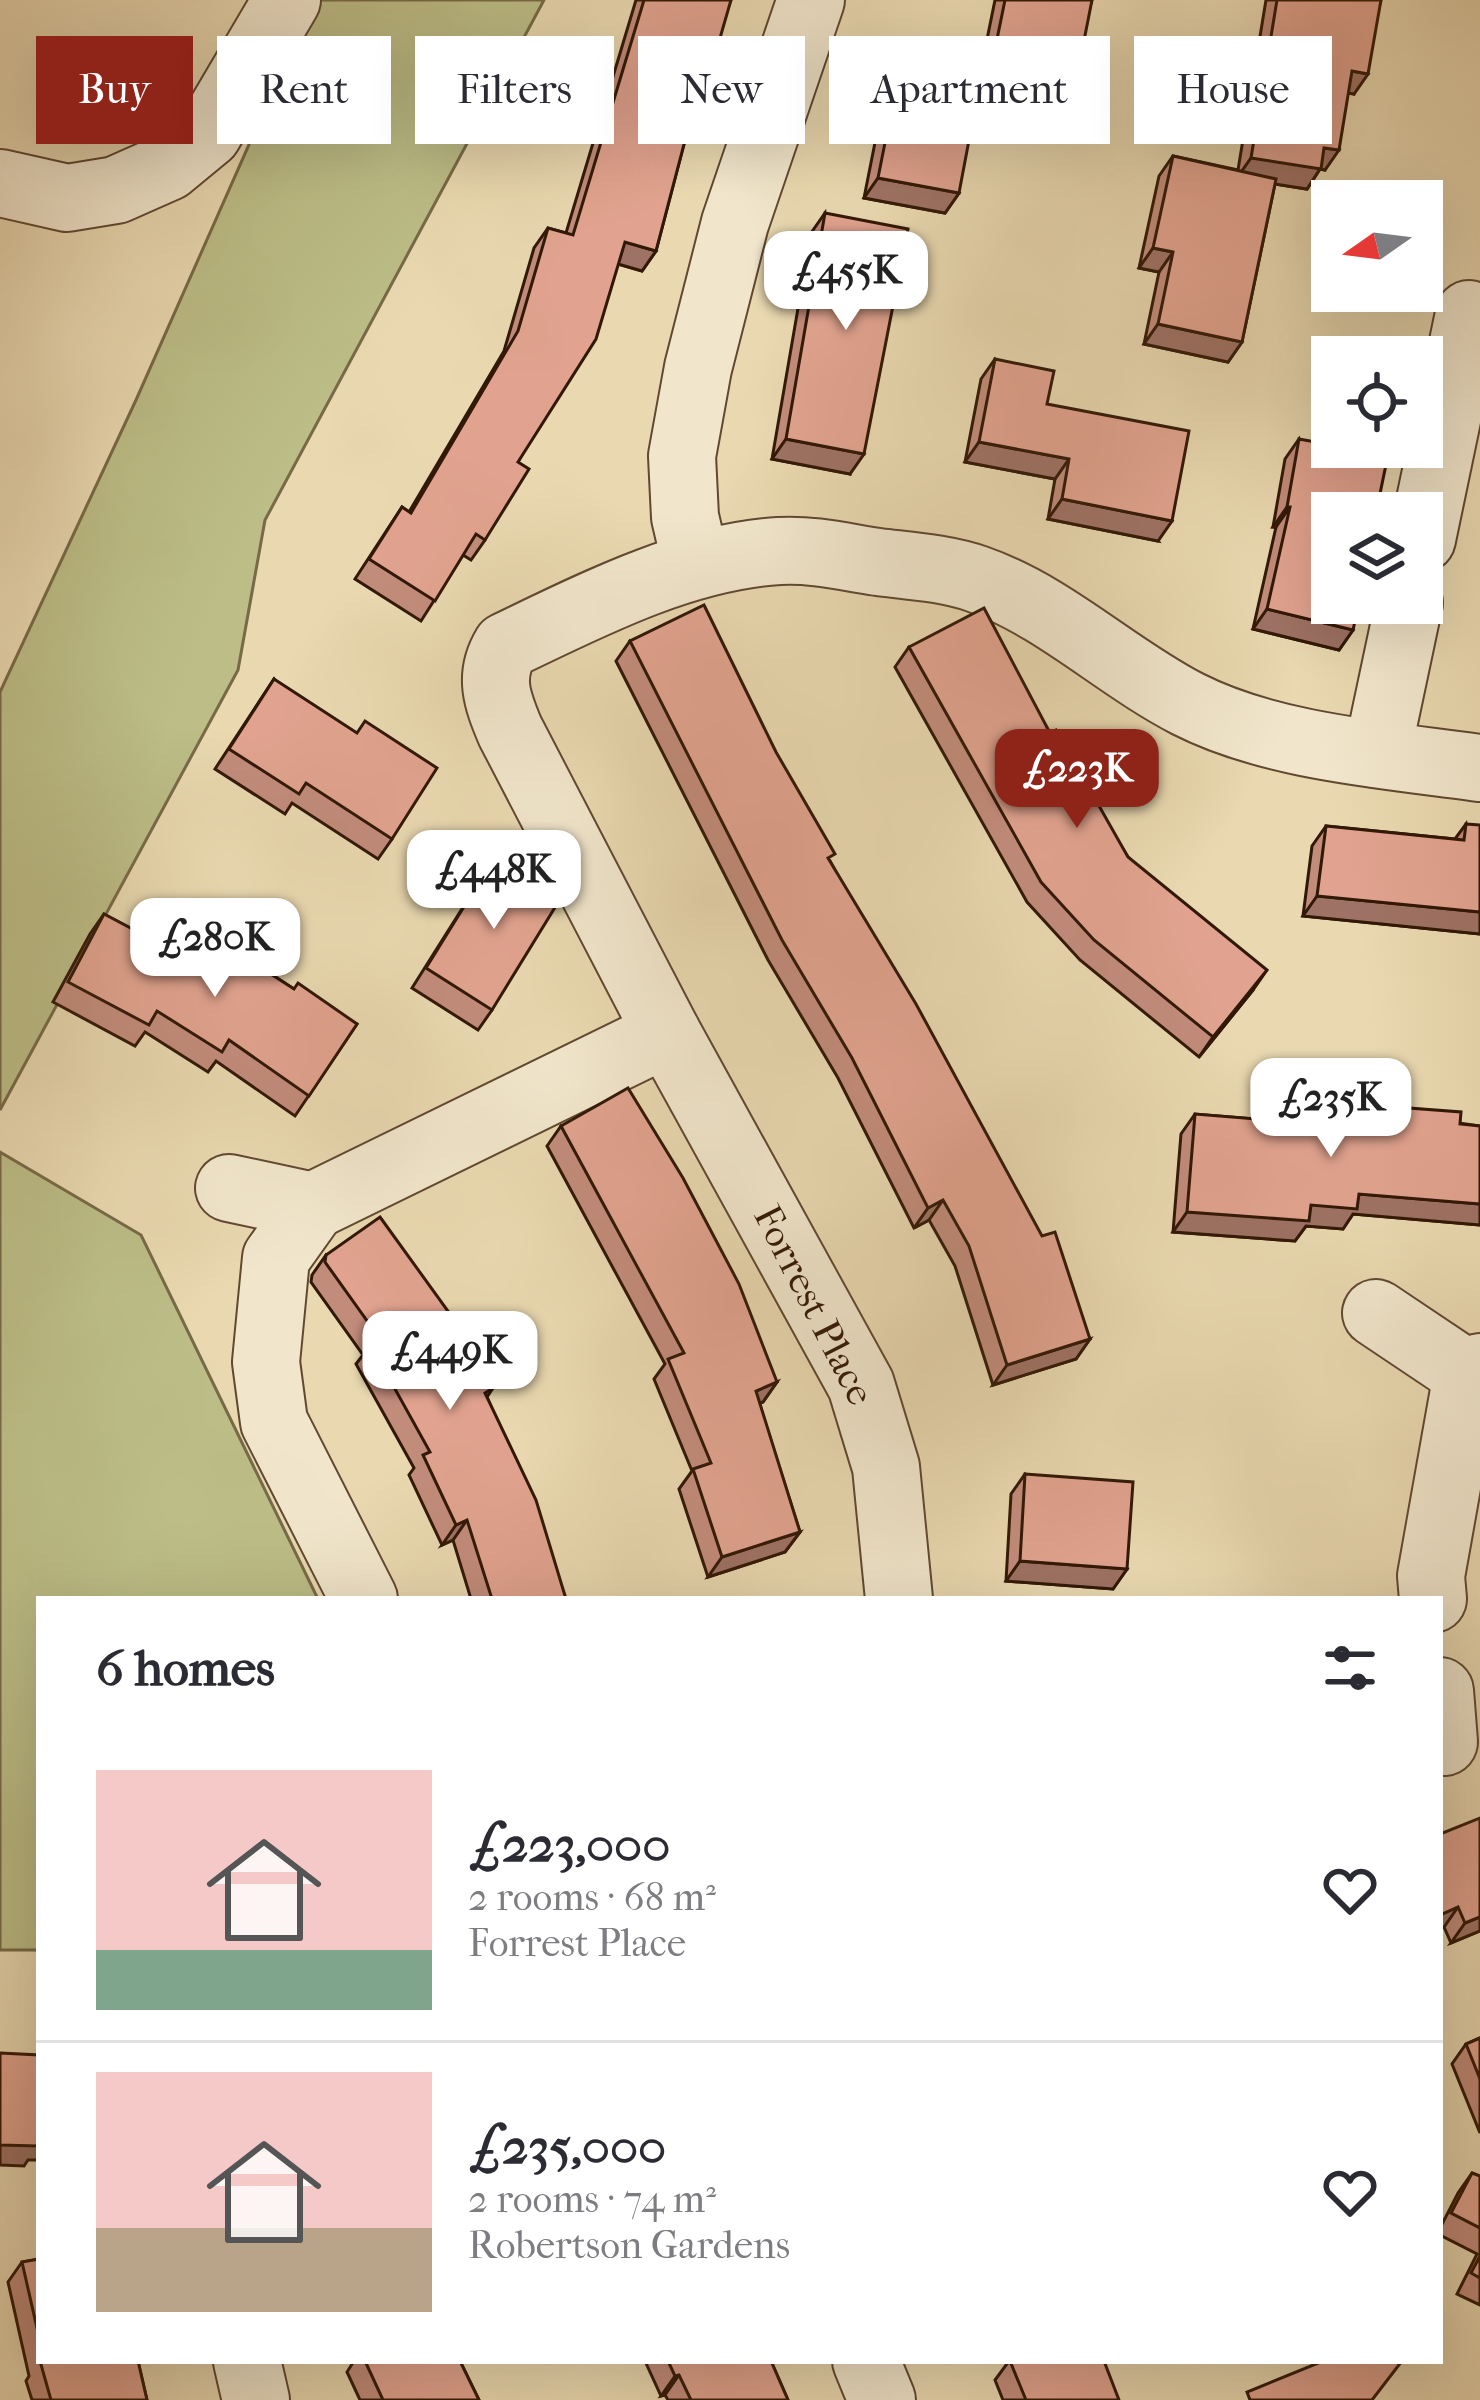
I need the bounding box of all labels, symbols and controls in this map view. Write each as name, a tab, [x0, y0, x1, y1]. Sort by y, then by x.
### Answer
chip: Buy	[36, 36, 193, 144]
chip: Rent	[217, 36, 391, 144]
chip: Filters	[415, 36, 614, 144]
chip: New	[638, 36, 805, 144]
chip: Apartment	[829, 36, 1110, 144]
chip: House	[1134, 36, 1332, 144]
north arrow	[1311, 180, 1443, 312]
map controls	[1311, 180, 1443, 624]
pin: £455K	[762, 231, 930, 333]
text: £455K	[791, 247, 901, 293]
button: locate	[1311, 336, 1443, 468]
button: layers	[1311, 492, 1443, 624]
pin: £223K	[993, 729, 1161, 831]
text: £223K	[1022, 745, 1132, 791]
pin: £448K	[410, 830, 578, 932]
text: £448K	[434, 846, 554, 892]
pin: £280K	[131, 898, 299, 1000]
text: £280K	[157, 914, 273, 960]
pin: £235K	[1247, 1058, 1415, 1160]
text: £235K	[1277, 1074, 1385, 1120]
street label: Forrest Place	[744, 1197, 884, 1413]
pin: £449K	[366, 1311, 534, 1413]
text: £449K	[389, 1327, 511, 1373]
icon: filters	[1317, 1635, 1383, 1701]
text: 6 homes	[96, 1638, 275, 1698]
text: £223,000	[468, 1814, 670, 1874]
icon: home	[192, 1818, 336, 1962]
icon: heart	[1317, 1857, 1383, 1923]
text: 2 rooms · 68 m²	[468, 1874, 716, 1920]
text: Forrest Place	[468, 1920, 686, 1966]
text: £235,000	[468, 2116, 666, 2176]
icon: home	[192, 2120, 336, 2264]
icon: heart	[1317, 2159, 1383, 2225]
text: 2 rooms · 74 m²	[468, 2176, 716, 2222]
text: Robertson Gardens	[468, 2222, 790, 2268]

